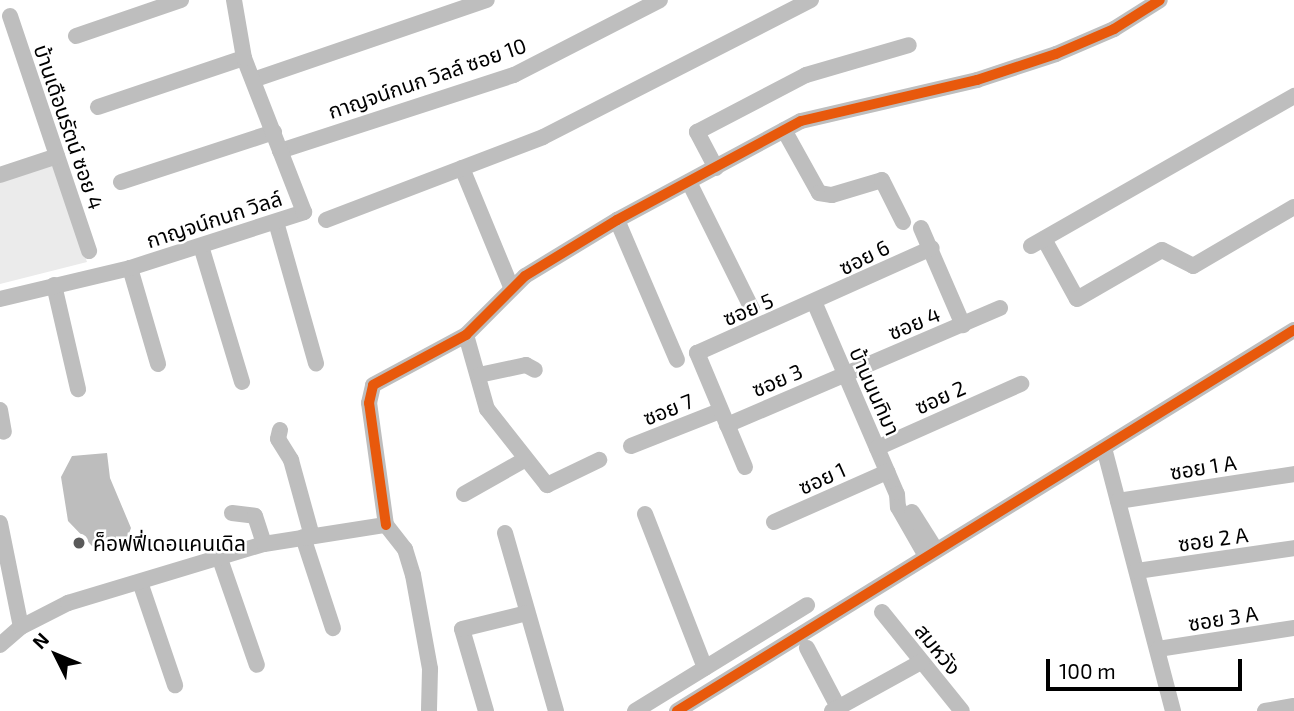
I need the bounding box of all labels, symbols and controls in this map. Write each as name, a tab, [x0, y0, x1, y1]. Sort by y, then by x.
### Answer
street label: กาญจน์กนก วิลล์ ซอย 10	[325, 32, 529, 124]
street label: บ้านเดือนรัตน์ ซอย 4	[29, 41, 109, 213]
street label: กาญจน์กนก วิลล์	[143, 185, 285, 253]
street label: ซอย 6	[835, 234, 893, 280]
street label: ซอย 5	[719, 287, 777, 331]
street label: ซอย 4	[884, 301, 944, 345]
street label: บ้านนนทิมา	[844, 343, 906, 439]
street label: ซอย 3	[748, 358, 806, 402]
street label: ซอย 2	[911, 375, 969, 419]
street label: ซอย 7	[639, 388, 697, 430]
street label: ซอย 1 A	[1168, 449, 1238, 485]
street label: ซอย 1	[794, 456, 850, 500]
street label: ซอย 2 A	[1176, 522, 1250, 556]
place label: ค็อฟฟี่เดอแคนเดิล	[93, 530, 246, 556]
marker: ค็อฟฟี่เดอแคนเดิล	[71, 535, 87, 551]
street label: ซอย 3 A	[1186, 600, 1260, 636]
street label: สมหวัง	[910, 618, 966, 680]
north arrow	[21, 620, 91, 690]
text: N	[27, 627, 53, 653]
scale bar	[1049, 644, 1245, 688]
text: 100 m	[1059, 658, 1116, 683]

